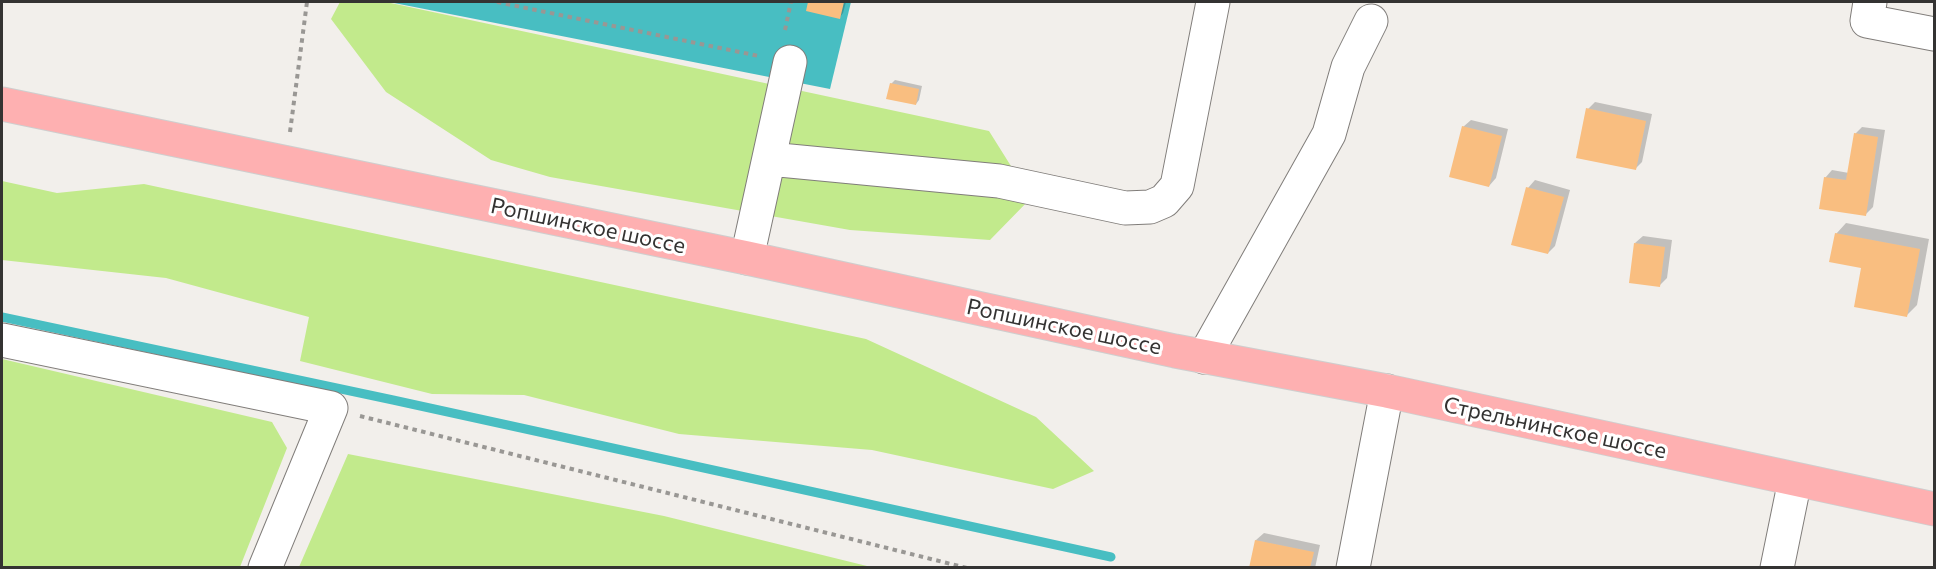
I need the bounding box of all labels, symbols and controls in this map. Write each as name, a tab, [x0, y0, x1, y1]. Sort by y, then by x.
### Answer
street label: Ропшинское шоссе	[488, 192, 688, 260]
street label: Ропшинское шоссе	[964, 293, 1164, 361]
street label: Стрельнинское шоссе	[1441, 391, 1669, 465]

